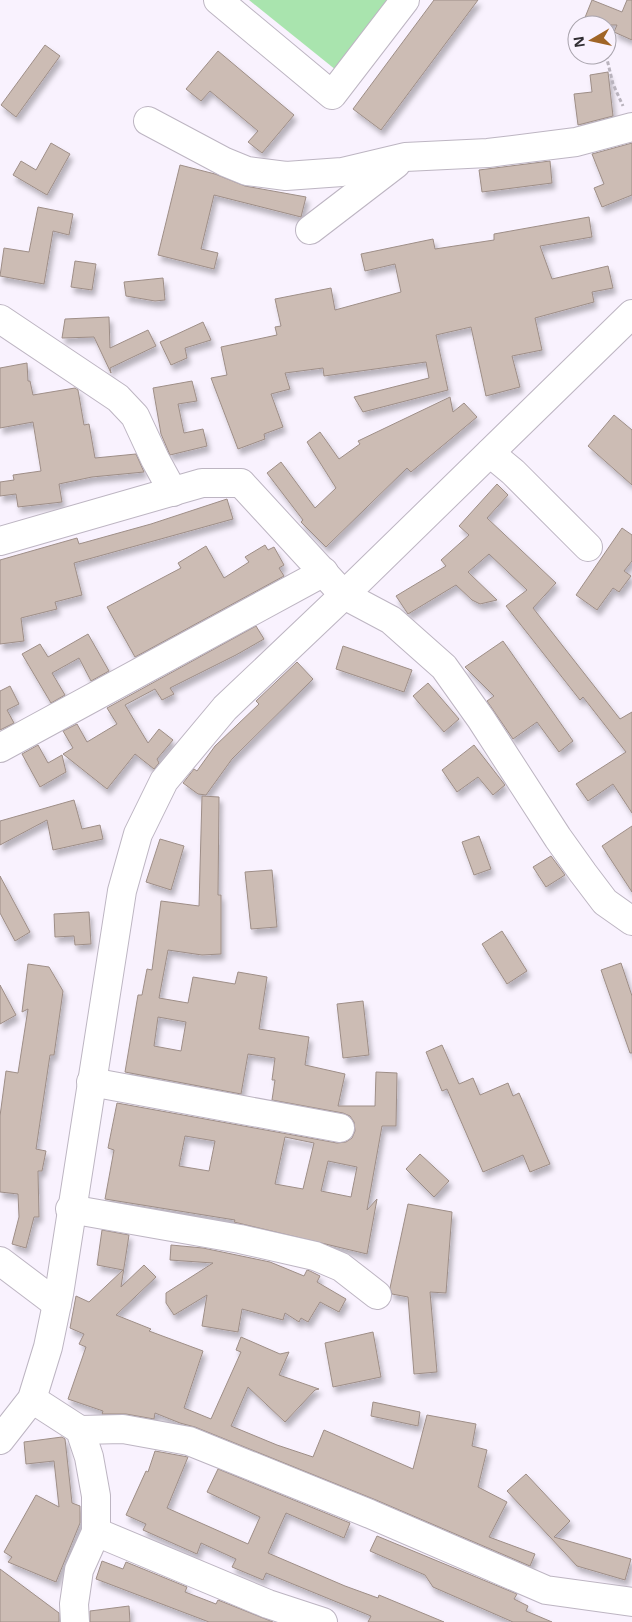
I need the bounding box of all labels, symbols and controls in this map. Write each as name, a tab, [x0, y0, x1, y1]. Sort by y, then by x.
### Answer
north arrow	[567, 15, 617, 65]
text: N	[568, 35, 589, 49]

